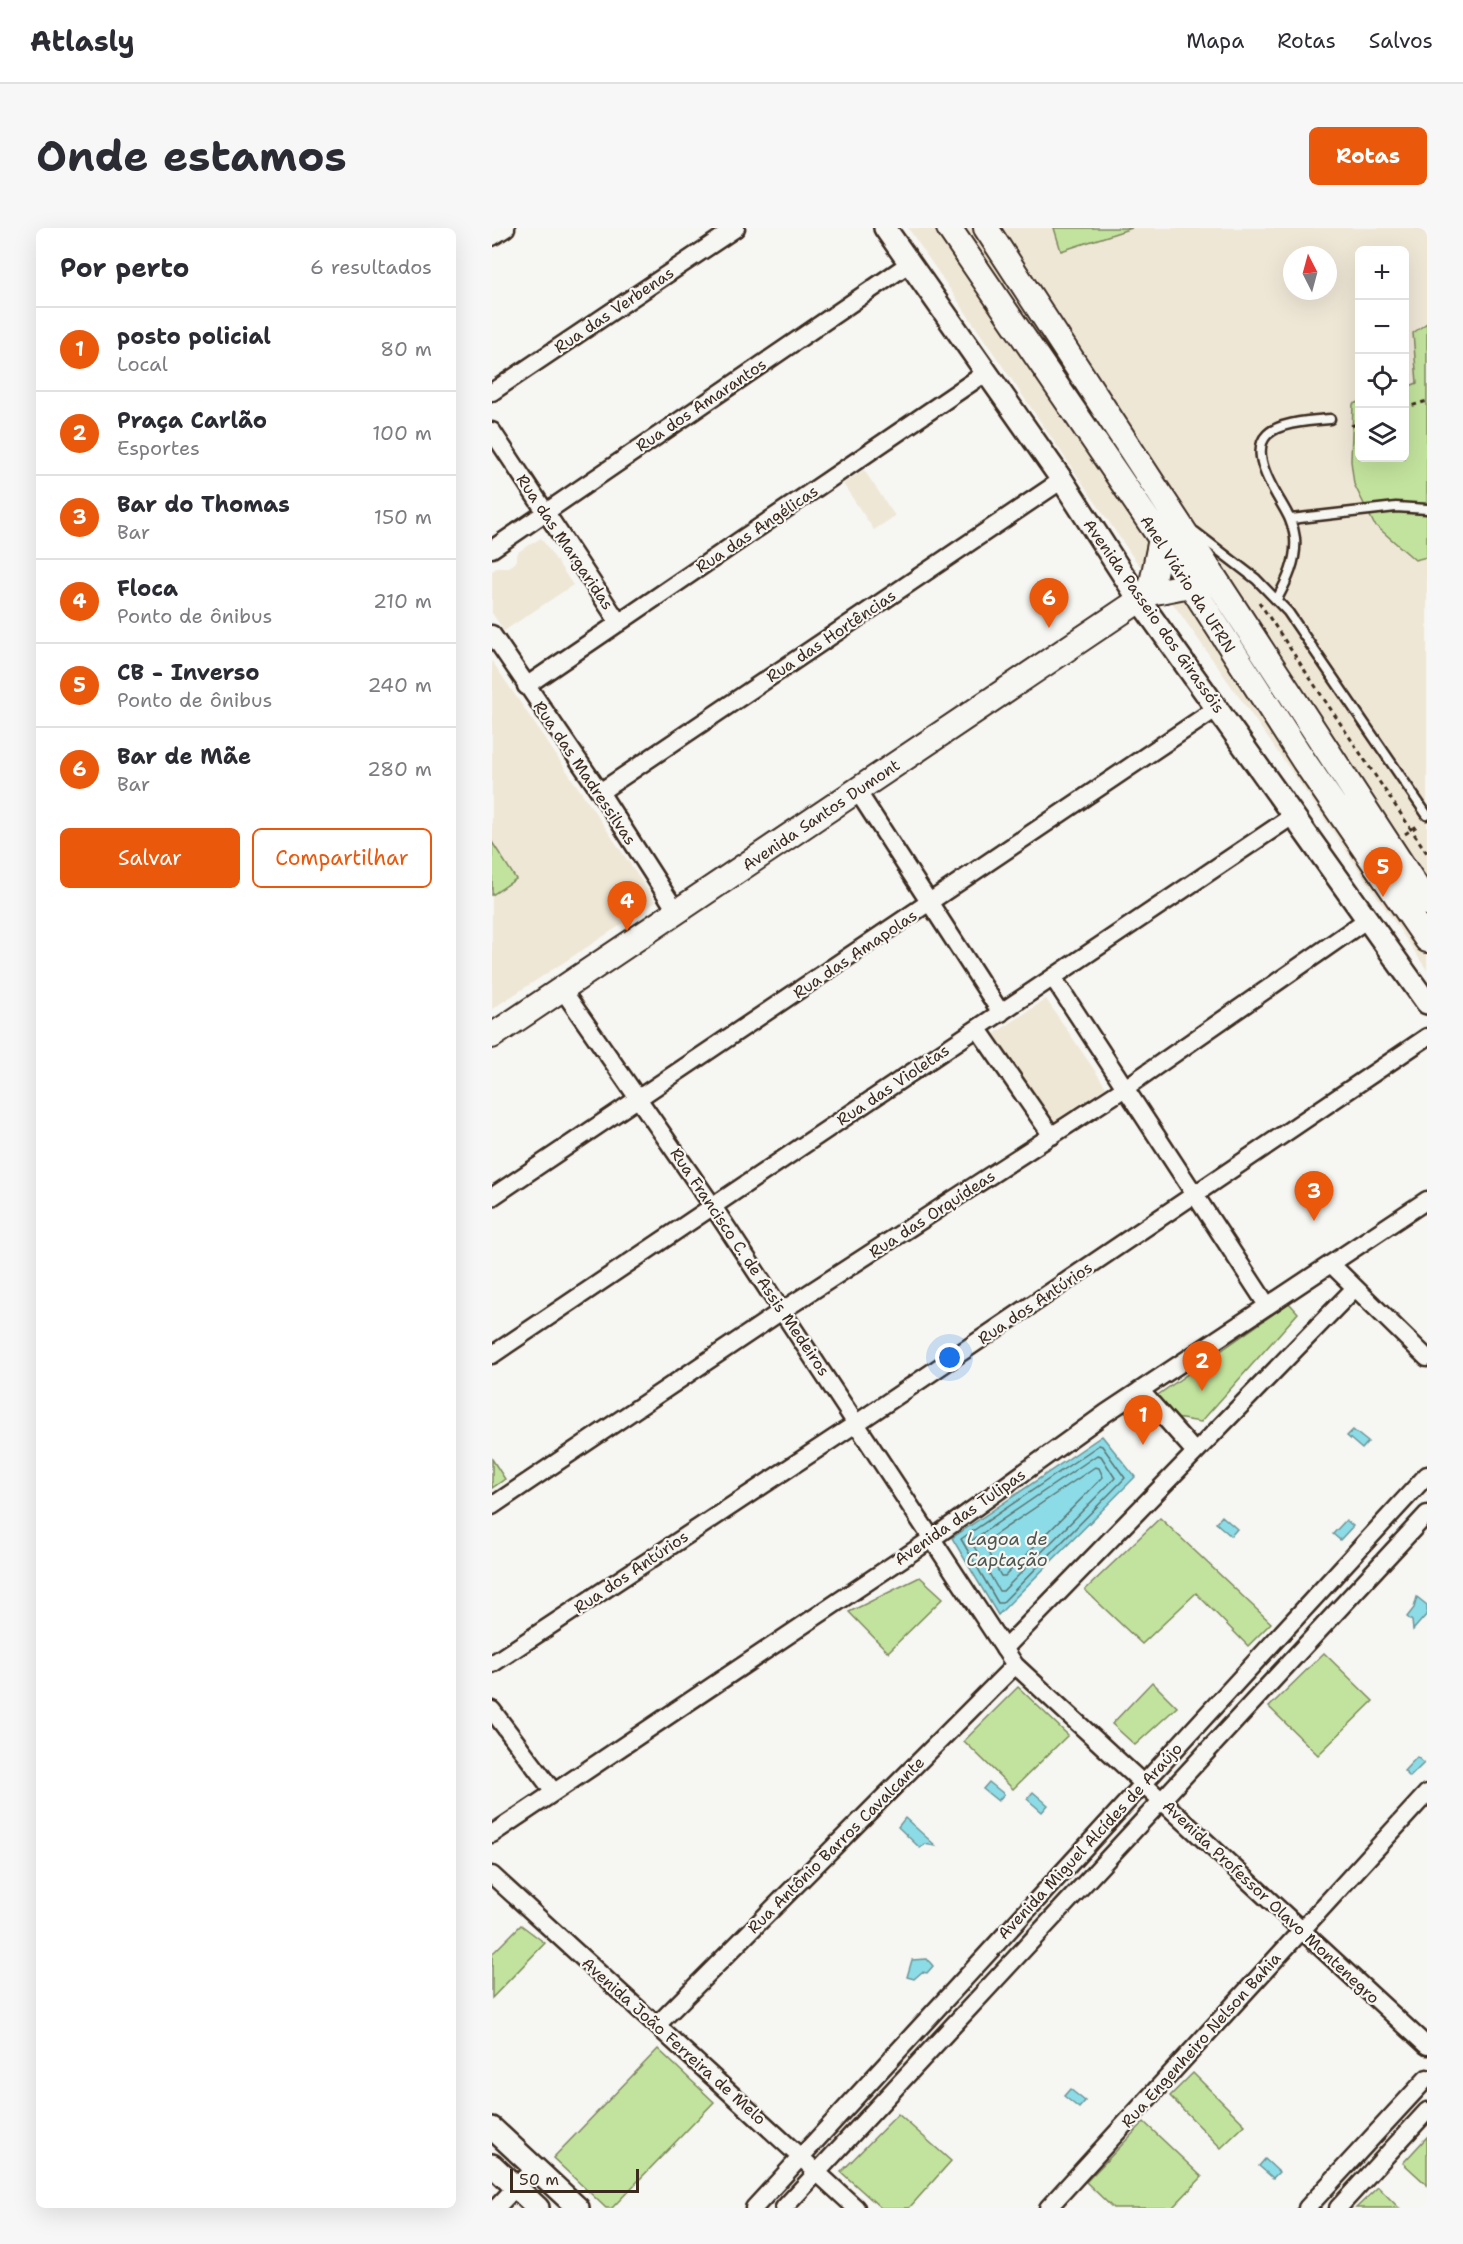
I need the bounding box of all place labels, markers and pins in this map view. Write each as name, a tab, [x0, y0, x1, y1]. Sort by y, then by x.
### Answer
pin: 6	[1030, 578, 1068, 628]
pin: 5	[1364, 848, 1402, 897]
pin: 4	[608, 882, 646, 931]
pin: 3	[1294, 1172, 1334, 1221]
pin: 2	[1182, 1342, 1222, 1391]
pin: 1	[1124, 1396, 1162, 1445]

